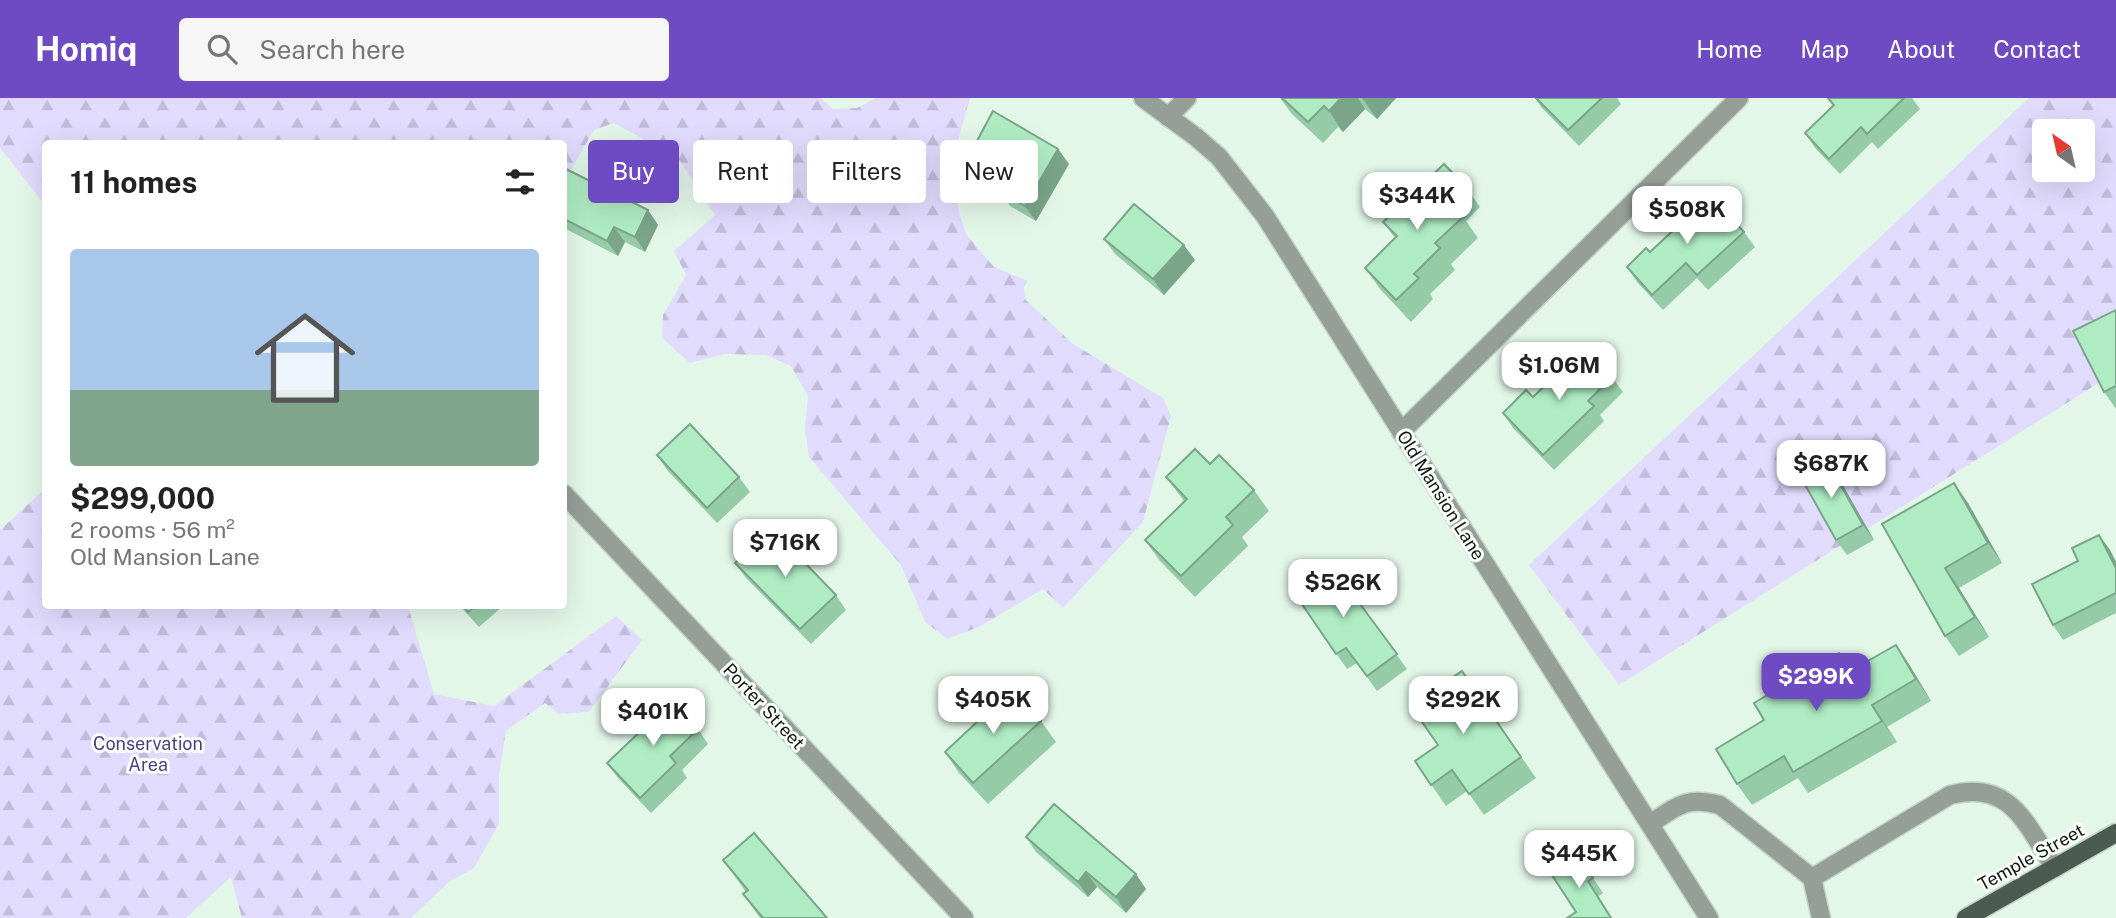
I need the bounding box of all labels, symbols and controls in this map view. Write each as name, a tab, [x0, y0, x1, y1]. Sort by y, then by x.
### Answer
search box	[179, 18, 669, 81]
text: Homiq	[35, 30, 137, 68]
icon: search	[203, 30, 241, 68]
text: Search here	[259, 34, 405, 65]
text: Home	[1696, 35, 1762, 63]
text: Map	[1800, 35, 1849, 63]
text: About	[1887, 35, 1955, 63]
text: Contact	[1993, 35, 2081, 63]
north arrow	[2032, 119, 2095, 182]
map controls	[2032, 119, 2095, 182]
chip: Buy	[588, 140, 679, 203]
chip: Rent	[693, 140, 793, 203]
chip: Filters	[807, 140, 926, 203]
chip: New	[940, 140, 1038, 203]
icon: filters	[501, 163, 539, 201]
text: 11 homes	[70, 164, 197, 200]
pin: $344K	[1368, 172, 1466, 232]
text: $344K	[1378, 181, 1456, 208]
pin: $508K	[1638, 186, 1736, 246]
text: $508K	[1648, 195, 1726, 222]
icon: home	[242, 295, 368, 421]
pin: $1.06M	[1502, 342, 1616, 402]
text: $1.06M	[1518, 351, 1600, 378]
street label: Old Mansion Lane	[1393, 426, 1489, 564]
pin: $687K	[1782, 440, 1880, 500]
text: $687K	[1793, 449, 1869, 476]
text: $299,000	[70, 480, 215, 516]
text: 2 rooms · 56 m²	[70, 516, 235, 543]
pin: $716K	[736, 519, 834, 579]
text: $716K	[749, 528, 821, 555]
text: Old Mansion Lane	[70, 543, 260, 570]
pin: $526K	[1294, 560, 1392, 619]
text: $526K	[1304, 568, 1382, 595]
pin: $299K	[1767, 654, 1865, 713]
street label: Porter Street	[719, 659, 809, 753]
text: $299K	[1778, 662, 1855, 689]
pin: $405K	[944, 676, 1042, 736]
pin: $292K	[1414, 676, 1512, 736]
text: $405K	[954, 685, 1032, 712]
text: $292K	[1425, 685, 1501, 712]
pin: $401K	[604, 688, 702, 748]
text: $401K	[617, 697, 689, 724]
park label: Conservation Area	[93, 733, 203, 775]
street label: Temple Street	[1974, 819, 2088, 895]
pin: $445K	[1530, 830, 1628, 890]
text: $445K	[1540, 839, 1618, 866]

